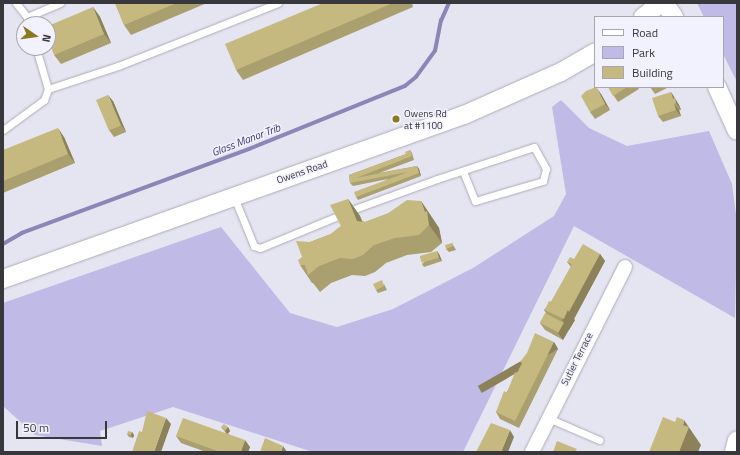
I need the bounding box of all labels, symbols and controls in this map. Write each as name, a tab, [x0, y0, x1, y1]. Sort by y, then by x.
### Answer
north arrow	[16, 16, 56, 56]
legend	[594, 16, 724, 88]
text: Road	[632, 23, 658, 42]
text: N	[38, 33, 55, 44]
text: Park	[632, 43, 655, 62]
text: Building	[632, 63, 673, 82]
place label: Owens Rd at #1100	[404, 107, 447, 130]
marker: Owens Rd at #1100	[391, 114, 401, 124]
water label: Glass Manor Trib	[210, 121, 282, 159]
street label: Owens Road	[275, 158, 329, 186]
street label: Sutler Terrace	[559, 330, 595, 388]
scale bar	[18, 413, 109, 439]
text: 50 m	[23, 418, 49, 437]

